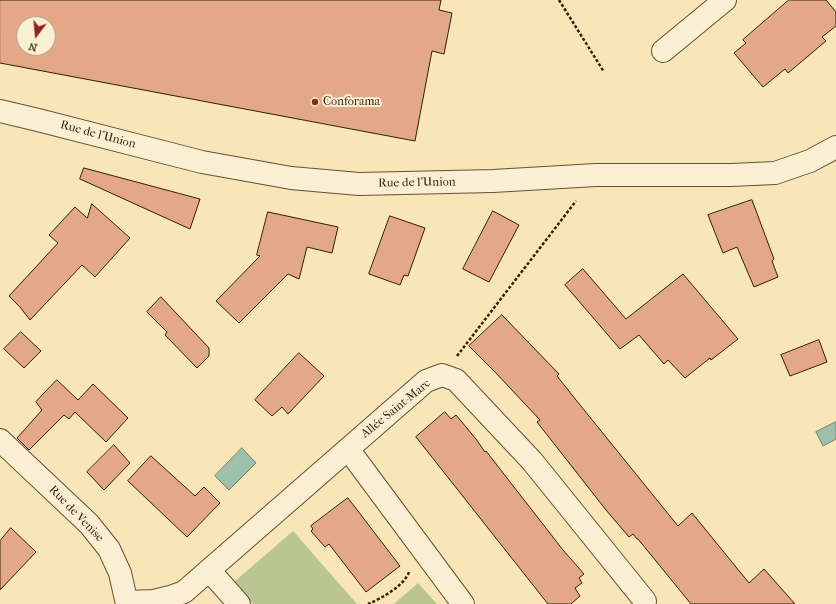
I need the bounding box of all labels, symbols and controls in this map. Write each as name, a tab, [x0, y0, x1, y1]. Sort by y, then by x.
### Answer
north arrow	[16, 16, 56, 56]
text: N	[27, 40, 39, 54]
place label: Conforama	[323, 95, 380, 109]
marker: Conforama	[310, 97, 320, 107]
street label: Rue de l'Union	[59, 118, 137, 152]
street label: Rue de l'Union	[378, 175, 456, 191]
street label: Allée Saint-Marc	[358, 377, 434, 441]
street label: Rue de Venise	[46, 483, 106, 545]

